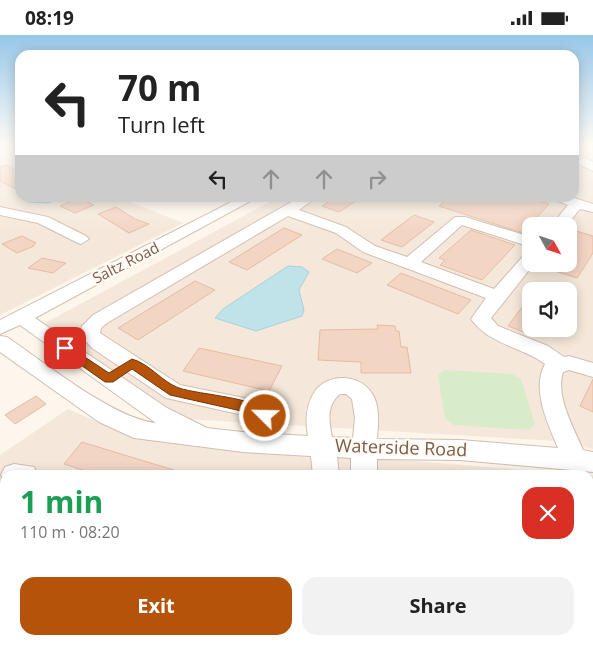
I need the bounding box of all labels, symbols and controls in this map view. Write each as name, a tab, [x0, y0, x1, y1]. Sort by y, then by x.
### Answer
text: 08:19	[25, 5, 74, 31]
text: 70 m	[118, 64, 201, 111]
icon: left	[35, 70, 100, 135]
text: Turn left	[118, 109, 205, 139]
icon: left	[204, 165, 232, 193]
icon: ahead	[257, 165, 285, 193]
icon: ahead	[310, 165, 338, 193]
icon: right	[363, 165, 391, 193]
north arrow	[522, 217, 578, 273]
map controls	[522, 217, 577, 337]
street label: Saltz Road	[89, 237, 162, 287]
button: sound	[522, 282, 577, 337]
pin	[44, 327, 86, 369]
icon: arrive	[51, 334, 79, 362]
position arrow	[238, 389, 290, 441]
street label: Waterside Road	[334, 433, 468, 461]
text: 1 min	[20, 481, 103, 522]
button: close	[522, 487, 574, 539]
text: 110 m · 08:20	[20, 521, 120, 543]
button: Exit	[20, 577, 292, 635]
button: Share	[302, 577, 574, 635]

